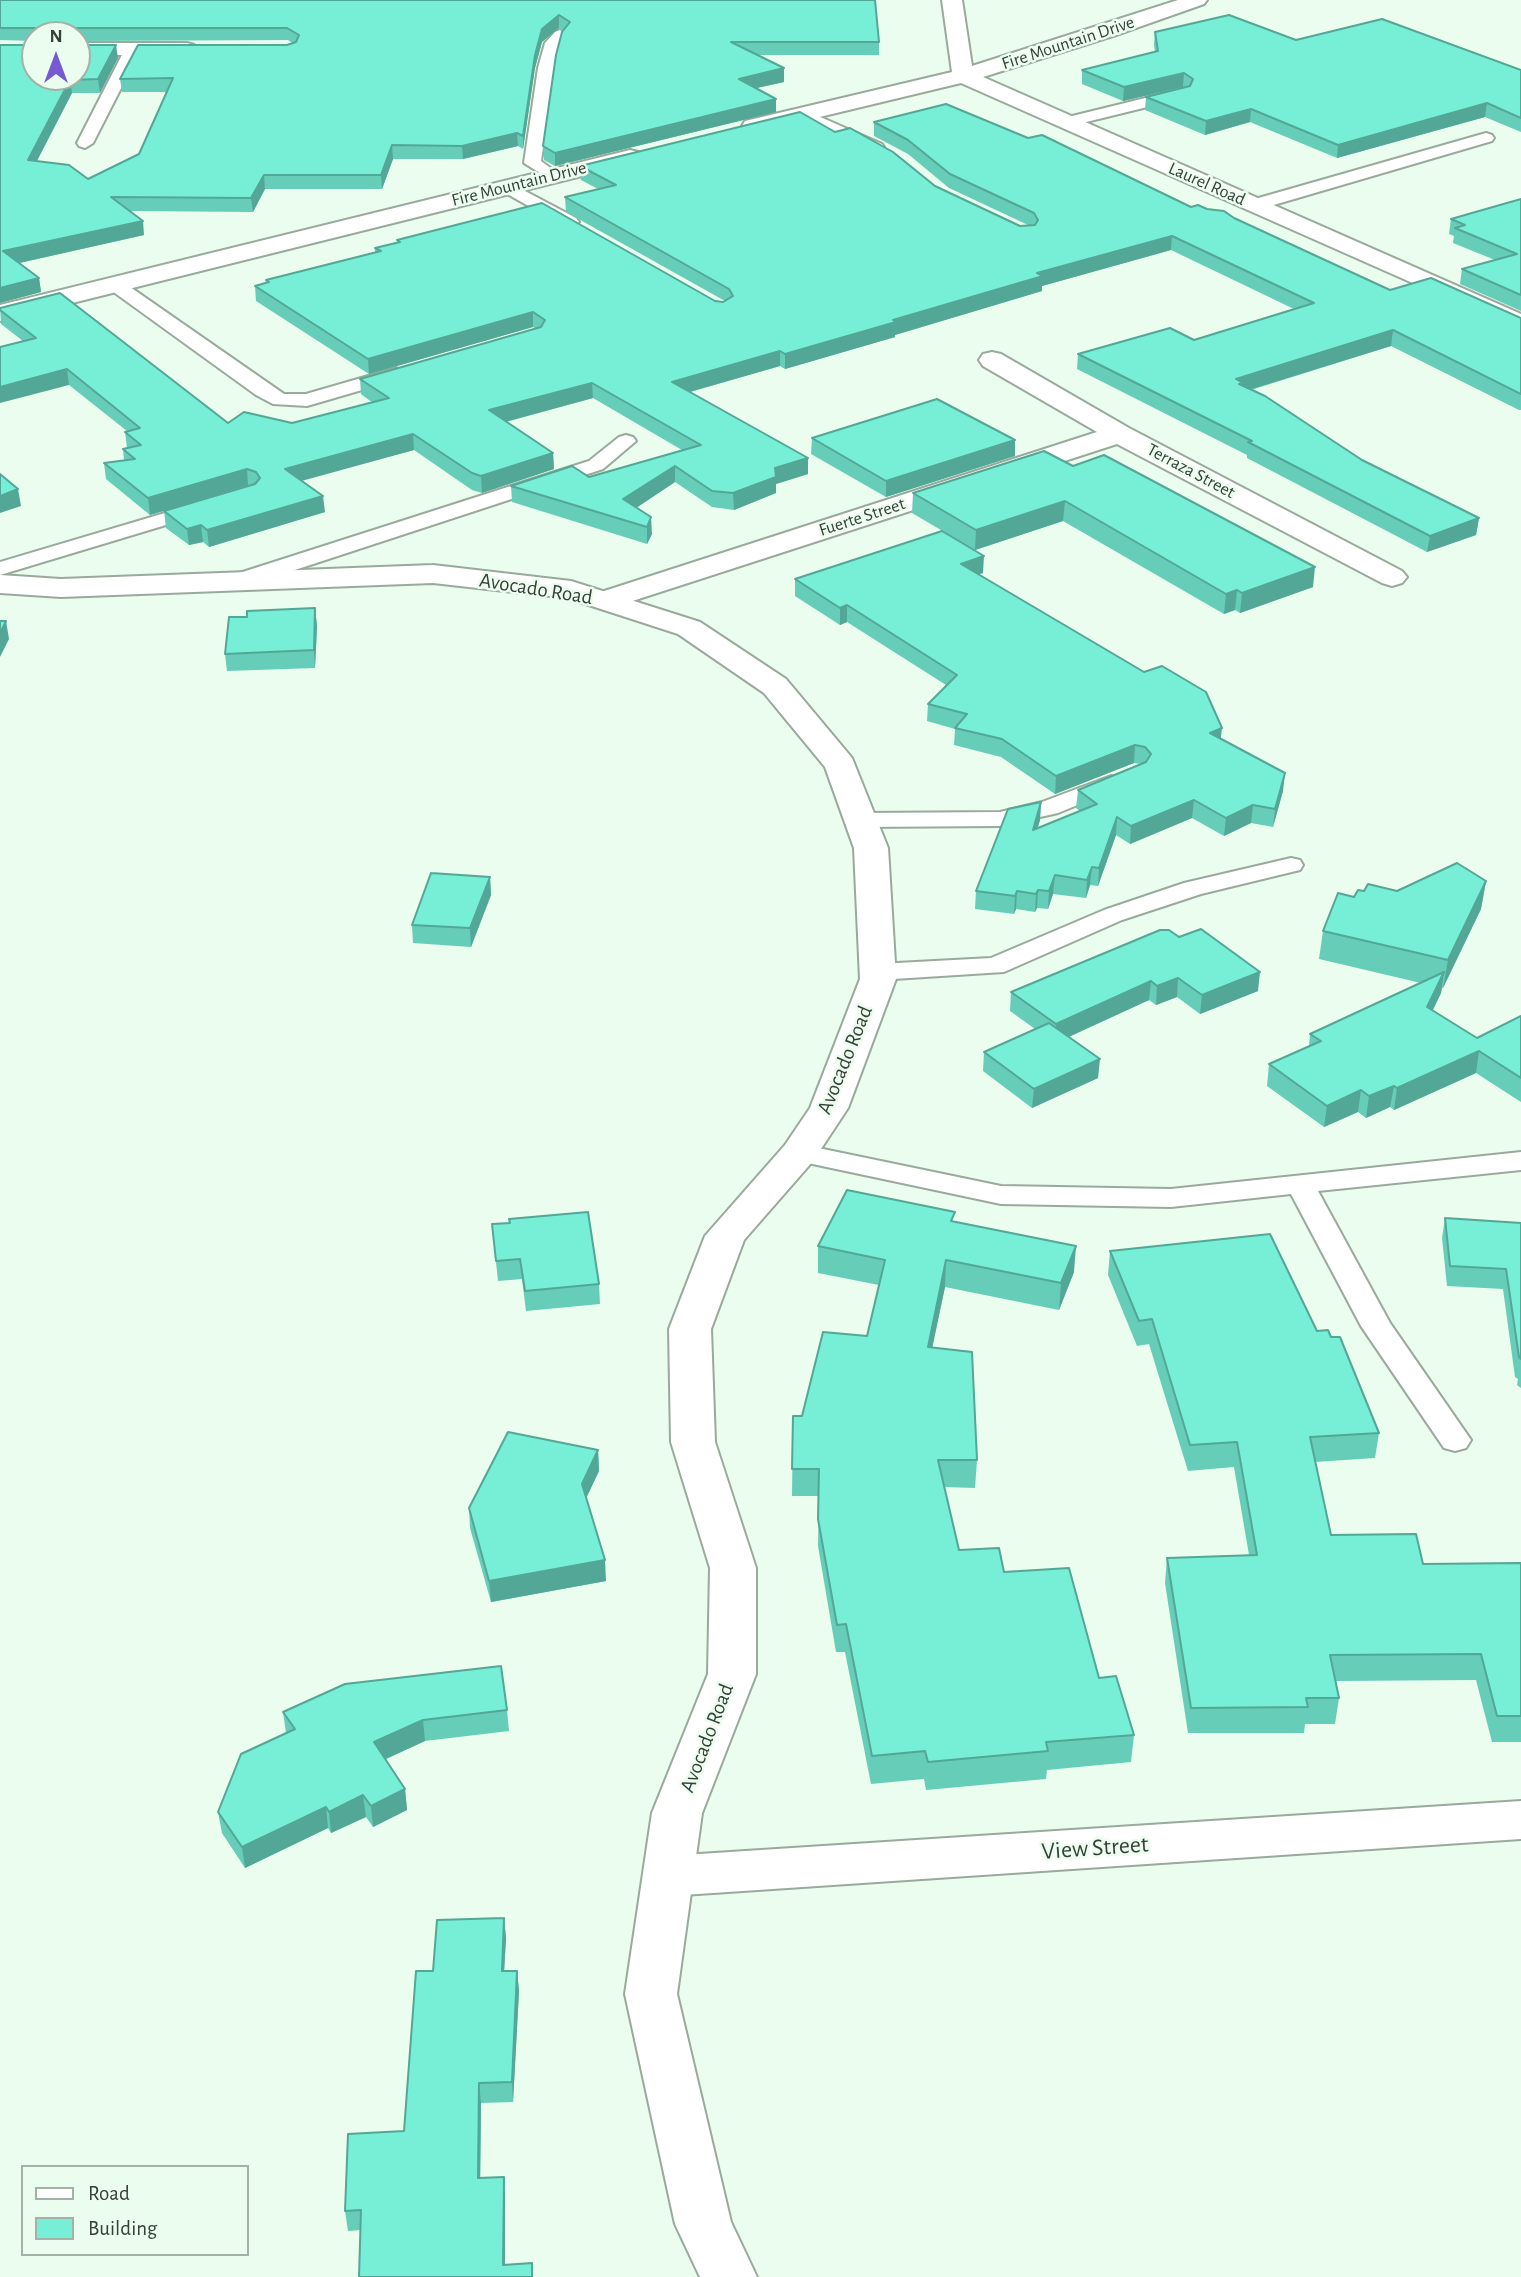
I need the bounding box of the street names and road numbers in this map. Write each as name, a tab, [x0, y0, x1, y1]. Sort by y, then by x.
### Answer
street label: Fire Mountain Drive	[999, 11, 1137, 75]
street label: Fire Mountain Drive	[449, 157, 589, 211]
street label: Laurel Road	[1165, 157, 1249, 211]
street label: Terraza Street	[1143, 439, 1239, 503]
street label: Fuerte Street	[816, 493, 908, 541]
street label: Avocado Road	[477, 568, 595, 610]
street label: Avocado Road	[812, 1002, 878, 1118]
street label: Avocado Road	[675, 1680, 739, 1796]
street label: View Street	[1041, 1830, 1149, 1866]

